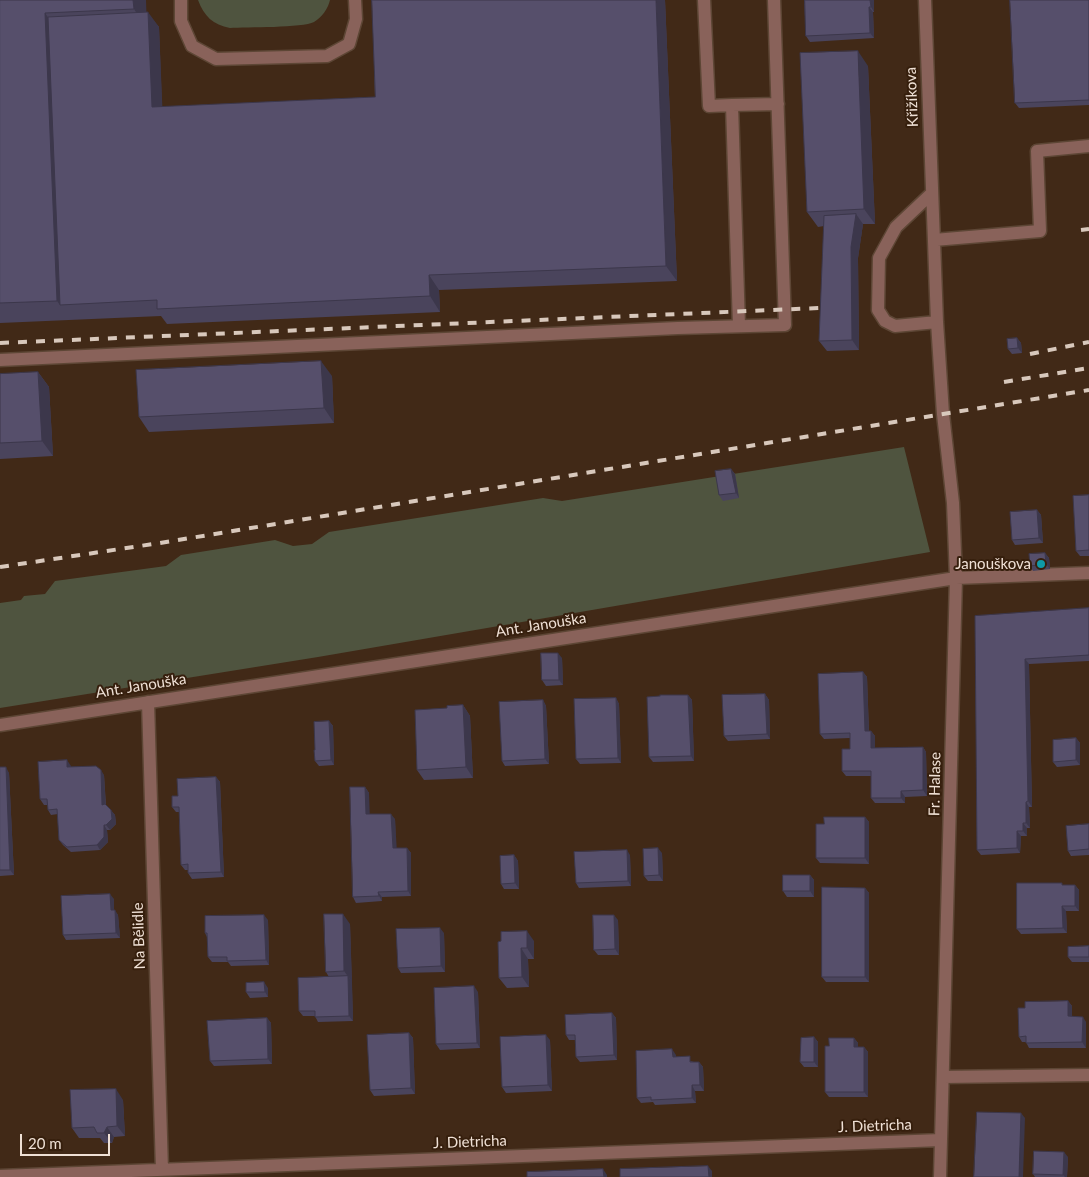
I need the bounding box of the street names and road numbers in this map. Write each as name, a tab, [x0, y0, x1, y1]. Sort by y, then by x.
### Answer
street label: Křižíkova	[902, 67, 922, 127]
street label: Ant. Janouška	[494, 609, 588, 641]
street label: Ant. Janouška	[94, 670, 188, 702]
street label: Fr. Halase	[925, 752, 945, 816]
street label: Na Bělidle	[129, 902, 149, 970]
street label: J. Dietricha	[838, 1116, 912, 1136]
street label: J. Dietricha	[433, 1132, 507, 1152]

